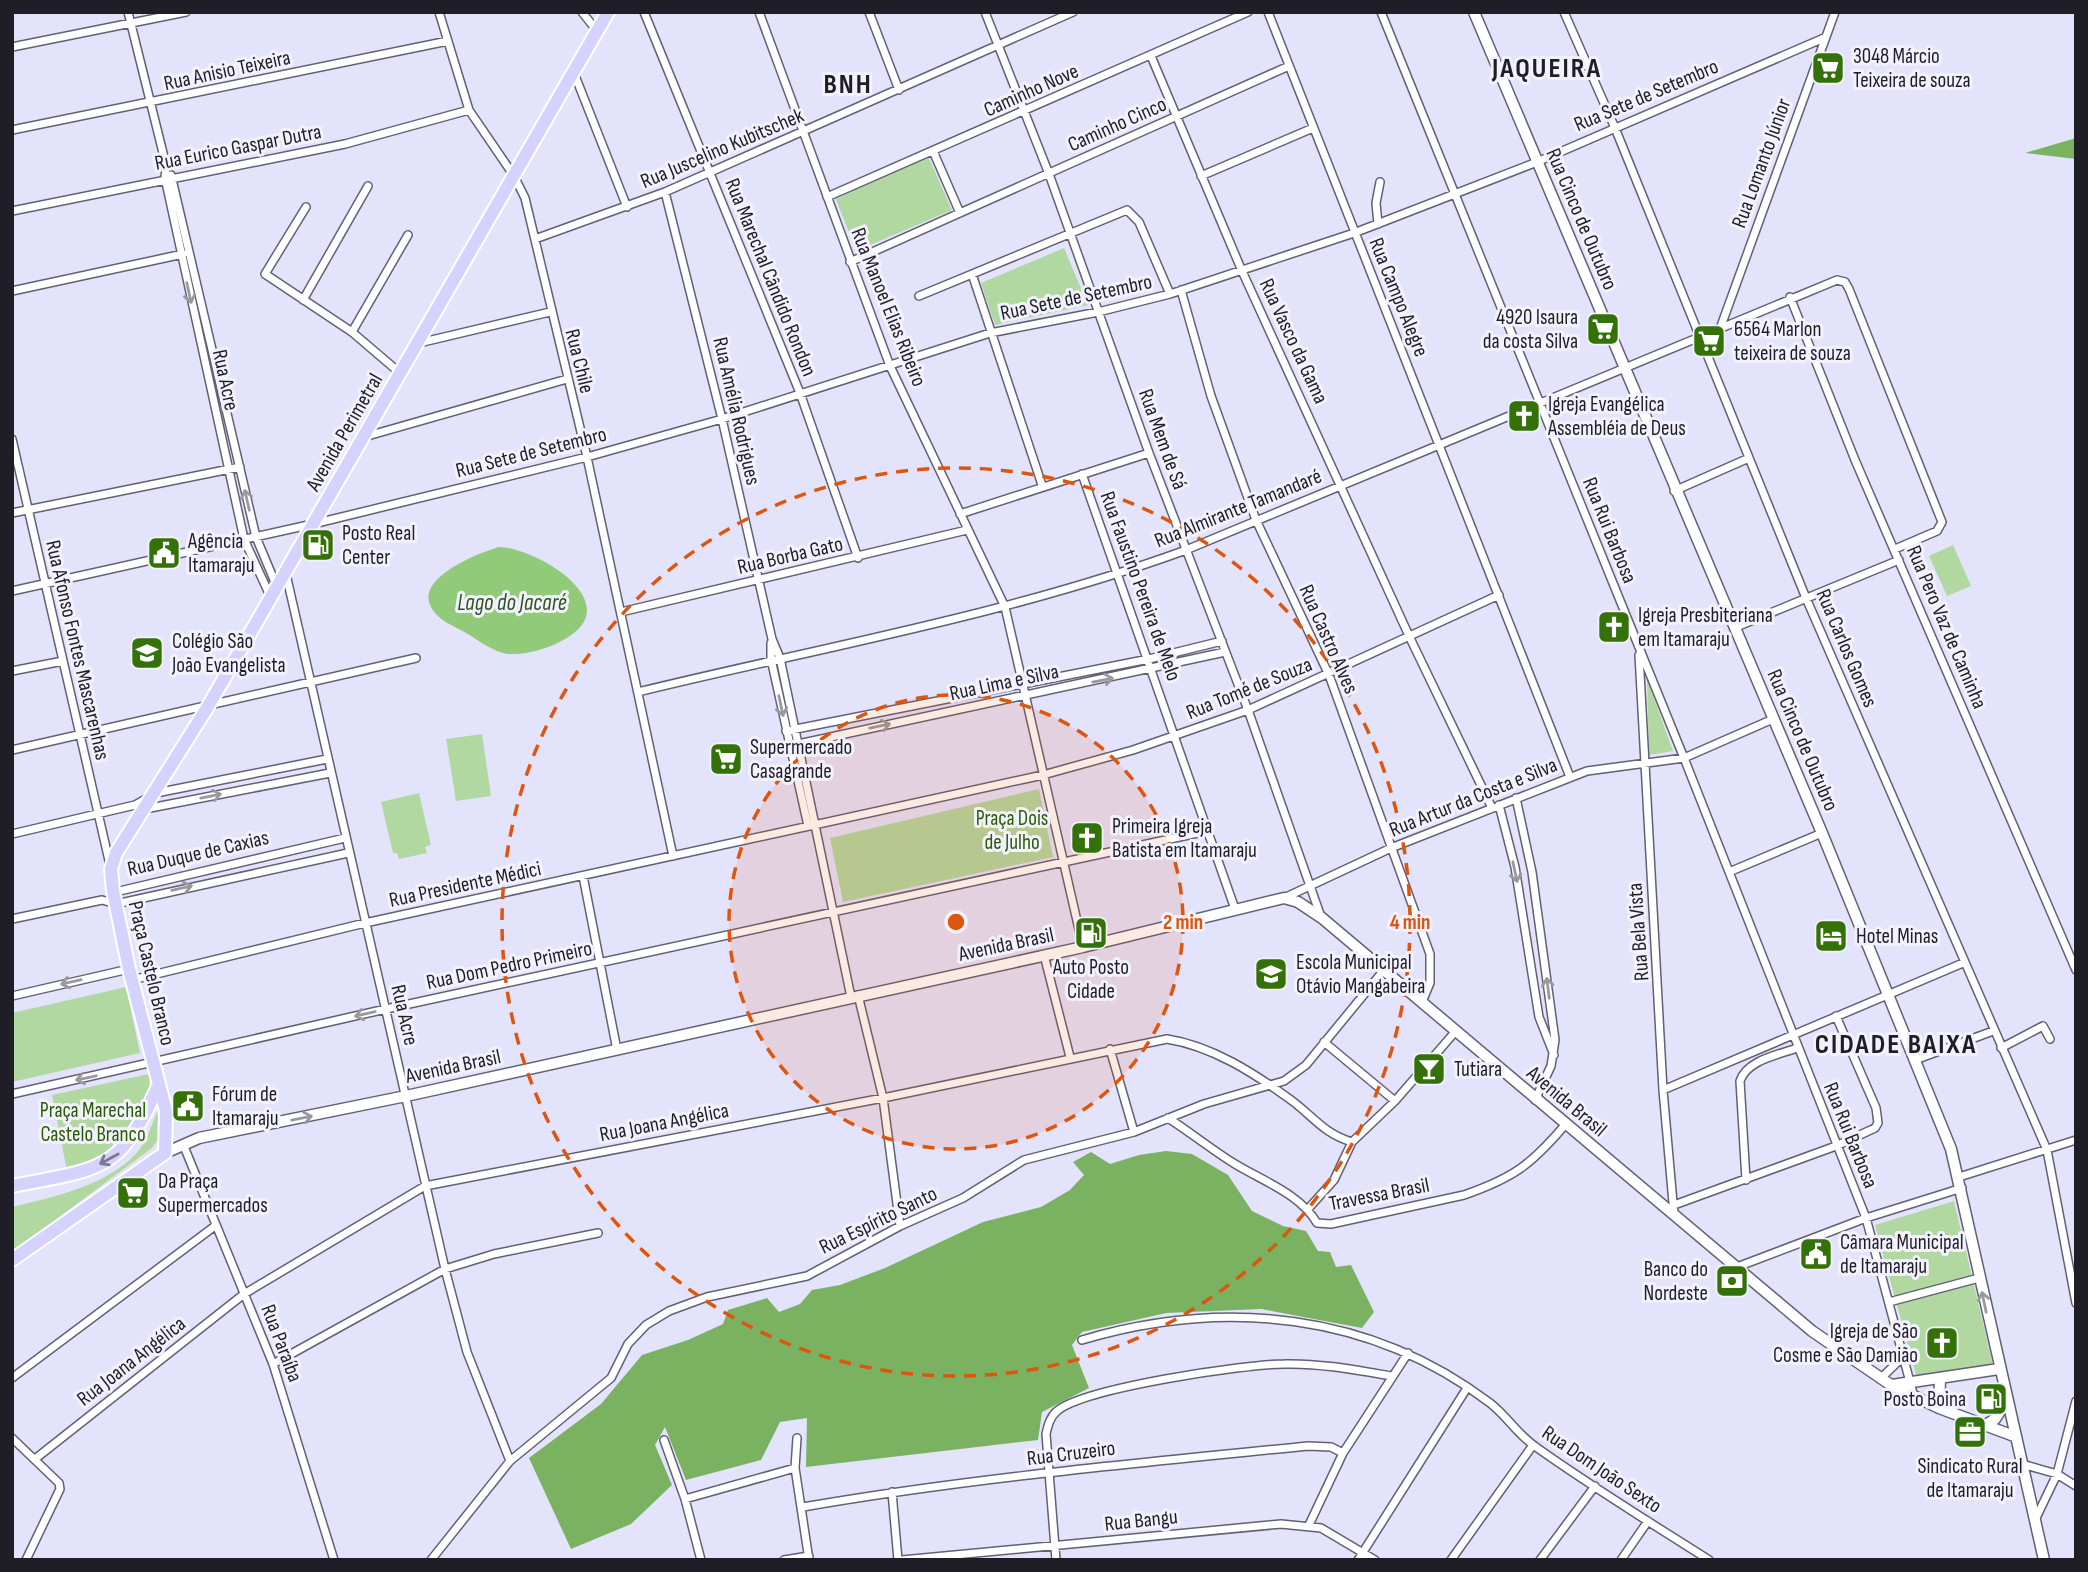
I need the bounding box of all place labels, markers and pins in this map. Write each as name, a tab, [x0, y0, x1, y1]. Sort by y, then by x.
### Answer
place label: 3048 Márcio Teixeira de souza	[1853, 44, 1971, 93]
supermarket icon: 3048 Márcio Teixeira de souza	[1809, 49, 1847, 87]
place label: 4920 Isaura da costa Silva	[1483, 305, 1578, 354]
supermarket icon: 4920 Isaura da costa Silva	[1584, 310, 1622, 348]
place label: 6564 Marlon teixeira de souza	[1734, 317, 1851, 366]
supermarket icon: 6564 Marlon teixeira de souza	[1690, 322, 1728, 360]
place label: Igreja Evangélica Assembléia de Deus	[1547, 392, 1686, 441]
church icon: Igreja Evangélica Assembléia de Deus	[1505, 397, 1543, 435]
place label: Posto Real Center	[342, 521, 415, 570]
fuel station icon: Posto Real Center	[299, 526, 337, 564]
place label: Agência Itamaraju	[187, 529, 255, 578]
public building icon: Agência Itamaraju	[145, 534, 183, 572]
place label: Igreja Presbiteriana em Itamaraju	[1638, 603, 1773, 652]
church icon: Igreja Presbiteriana em Itamaraju	[1595, 608, 1633, 646]
place label: Colégio São João Evangelista	[171, 629, 286, 678]
school or university icon: Colégio São João Evangelista	[128, 634, 166, 672]
place label: Supermercado Casagrande	[750, 735, 852, 784]
supermarket icon: Supermercado Casagrande	[707, 740, 745, 778]
place label: Primeira Igreja Batista em Itamaraju	[1112, 814, 1257, 863]
church icon: Primeira Igreja Batista em Itamaraju	[1068, 819, 1106, 857]
centre of rings	[944, 910, 968, 934]
fuel station icon: Auto Posto Cidade	[1072, 914, 1110, 952]
hotel icon: Hotel Minas	[1812, 917, 1850, 955]
place label: Hotel Minas	[1856, 924, 1938, 949]
place label: Escola Municipal Otávio Mangabeira	[1296, 950, 1425, 999]
place label: Auto Posto Cidade	[1052, 955, 1129, 1004]
school or university icon: Escola Municipal Otávio Mangabeira	[1252, 955, 1290, 993]
bar icon: Tutiara	[1410, 1050, 1448, 1088]
place label: Tutiara	[1454, 1057, 1502, 1082]
place label: Fórum de Itamaraju	[212, 1082, 279, 1131]
public building icon: Fórum de Itamaraju	[169, 1087, 207, 1125]
place label: Da Praça Supermercados	[158, 1169, 268, 1218]
supermarket icon: Da Praça Supermercados	[114, 1174, 152, 1212]
place label: Câmara Municipal de Itamaraju	[1840, 1230, 1964, 1279]
public building icon: Câmara Municipal de Itamaraju	[1797, 1235, 1835, 1273]
place label: Banco do Nordeste	[1643, 1257, 1708, 1306]
bank icon: Banco do Nordeste	[1713, 1262, 1751, 1300]
place label: Igreja de São Cosme e São Damião	[1773, 1319, 1918, 1368]
church icon: Igreja de São Cosme e São Damião	[1923, 1324, 1961, 1362]
fuel station icon: Posto Boina	[1972, 1380, 2010, 1418]
place label: Posto Boina	[1884, 1387, 1966, 1412]
office icon: Sindicato Rural de Itamaraju	[1951, 1413, 1989, 1451]
place label: Sindicato Rural de Itamaraju	[1917, 1454, 2023, 1503]

